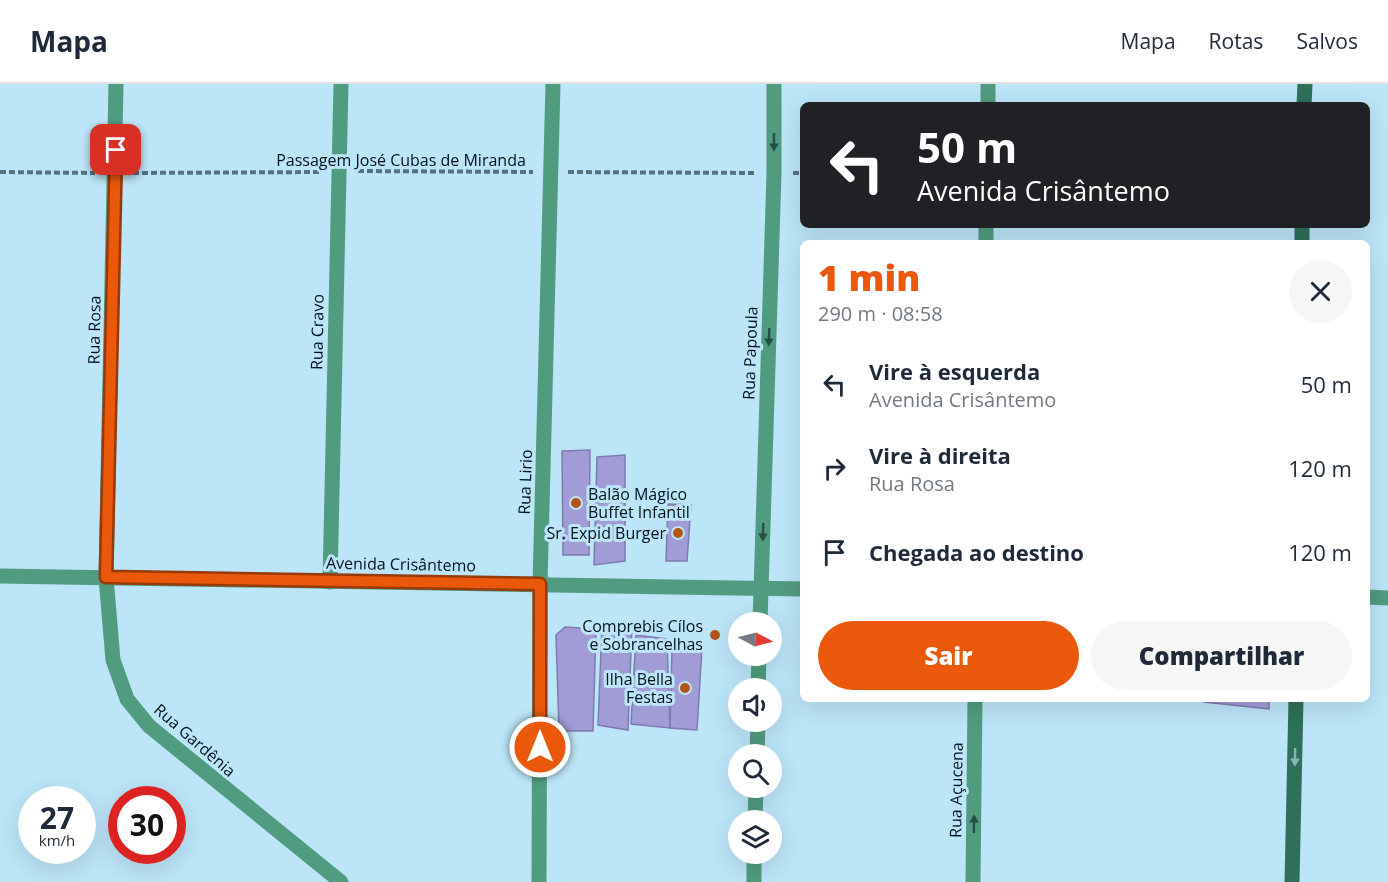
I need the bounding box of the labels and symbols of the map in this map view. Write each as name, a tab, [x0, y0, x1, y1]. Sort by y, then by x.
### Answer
pin	[90, 124, 141, 175]
one-way arrow	[769, 133, 779, 152]
street label: Passagem José Cubas de Miranda	[276, 149, 526, 171]
street label: Rua Cravo	[305, 294, 329, 370]
street label: Rua Rosa	[82, 295, 106, 365]
street label: Rua Papoula	[737, 306, 763, 400]
one-way arrow	[764, 328, 773, 347]
street label: Rua Lirio	[513, 449, 537, 515]
place label: Balão Mágico Buffet Infantil	[588, 483, 690, 523]
marker: Balão Mágico Buffet Infantil	[569, 496, 583, 510]
place label: Sr. Expid Burger	[546, 522, 666, 544]
one-way arrow	[758, 523, 767, 542]
marker: Sr. Expid Burger	[671, 526, 685, 540]
street label: Avenida Crisântemo	[326, 552, 476, 576]
north arrow	[728, 612, 782, 666]
place label: Comprebis Cílos e Sobrancelhas	[582, 615, 703, 655]
marker: Comprebis Cílos e Sobrancelhas	[708, 628, 722, 642]
place label: Ilha Bella Festas	[605, 668, 673, 708]
marker: Ilha Bella Festas	[678, 681, 692, 695]
street label: Rua Gardênia	[150, 698, 240, 782]
position arrow	[508, 715, 572, 779]
street label: Rua Açucena	[944, 742, 968, 838]
one-way arrow	[1290, 748, 1299, 767]
speed limit sign: 30	[108, 786, 186, 864]
one-way arrow	[969, 814, 978, 833]

